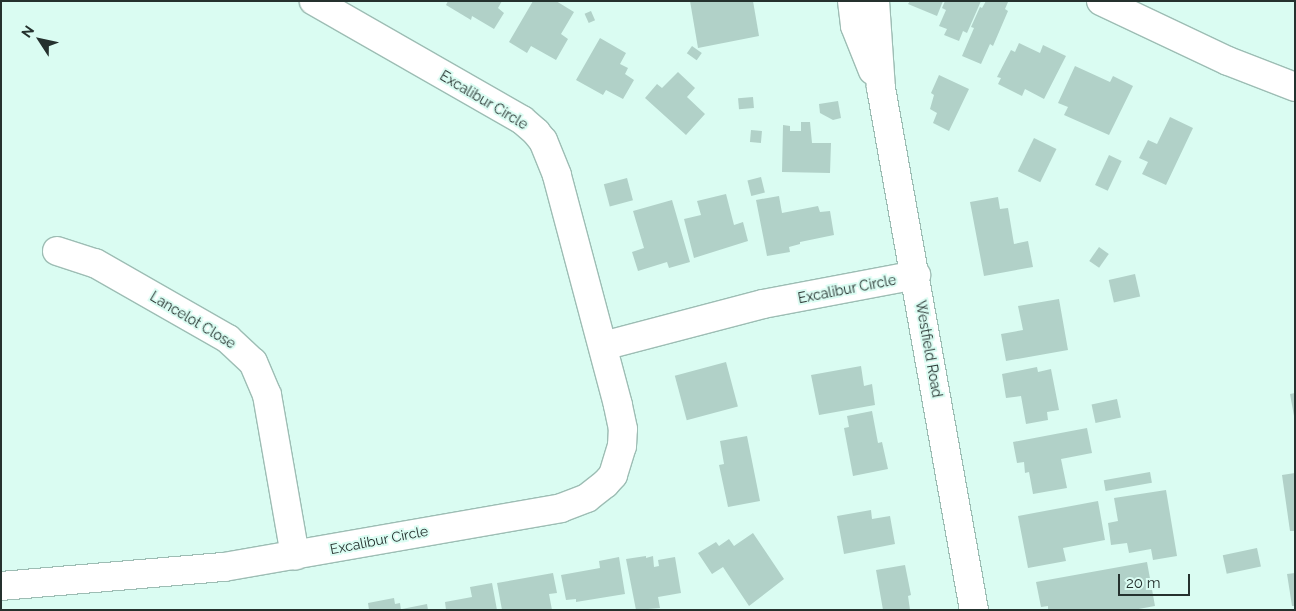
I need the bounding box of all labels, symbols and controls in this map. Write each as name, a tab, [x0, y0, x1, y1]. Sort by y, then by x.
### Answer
north arrow	[15, 15, 65, 65]
text: N	[18, 22, 37, 40]
street label: Excalibur Circle	[437, 67, 531, 133]
street label: Excalibur Circle	[796, 271, 898, 307]
street label: Lancelot Close	[147, 288, 239, 352]
street label: Westfield Road	[912, 299, 946, 399]
street label: Excalibur Circle	[328, 522, 430, 558]
scale bar	[1121, 564, 1194, 596]
text: 20 m	[1126, 574, 1161, 592]

